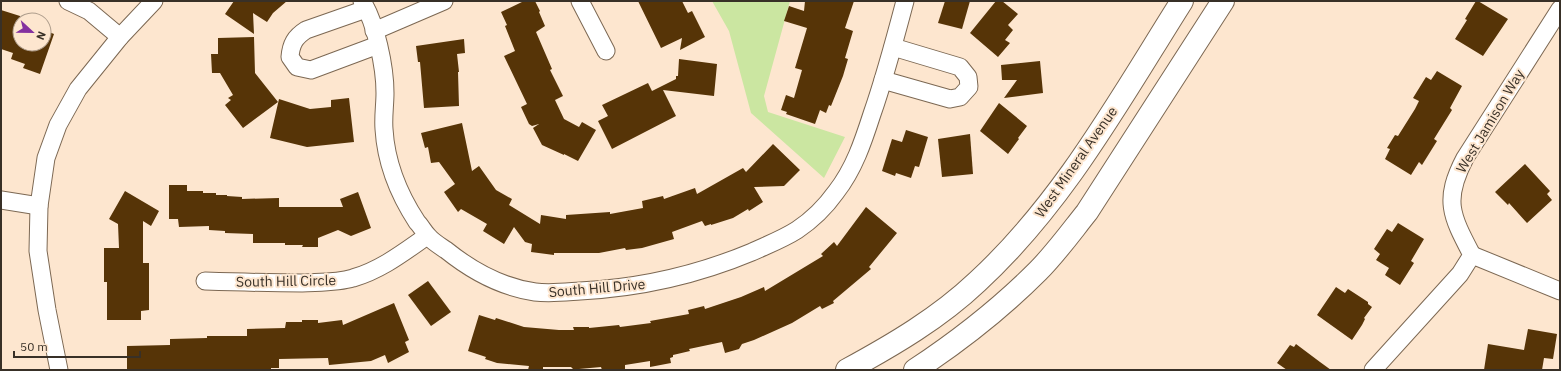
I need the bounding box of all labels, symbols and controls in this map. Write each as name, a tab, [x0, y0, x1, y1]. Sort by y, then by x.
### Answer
north arrow	[12, 12, 52, 52]
text: N	[33, 29, 49, 42]
street label: West Jamison Way	[1452, 66, 1528, 176]
street label: West Mineral Avenue	[1031, 103, 1121, 221]
street label: South Hill Circle	[236, 271, 337, 291]
street label: South Hill Drive	[548, 275, 646, 301]
scale bar	[14, 333, 140, 359]
text: 50 m	[20, 339, 48, 354]

